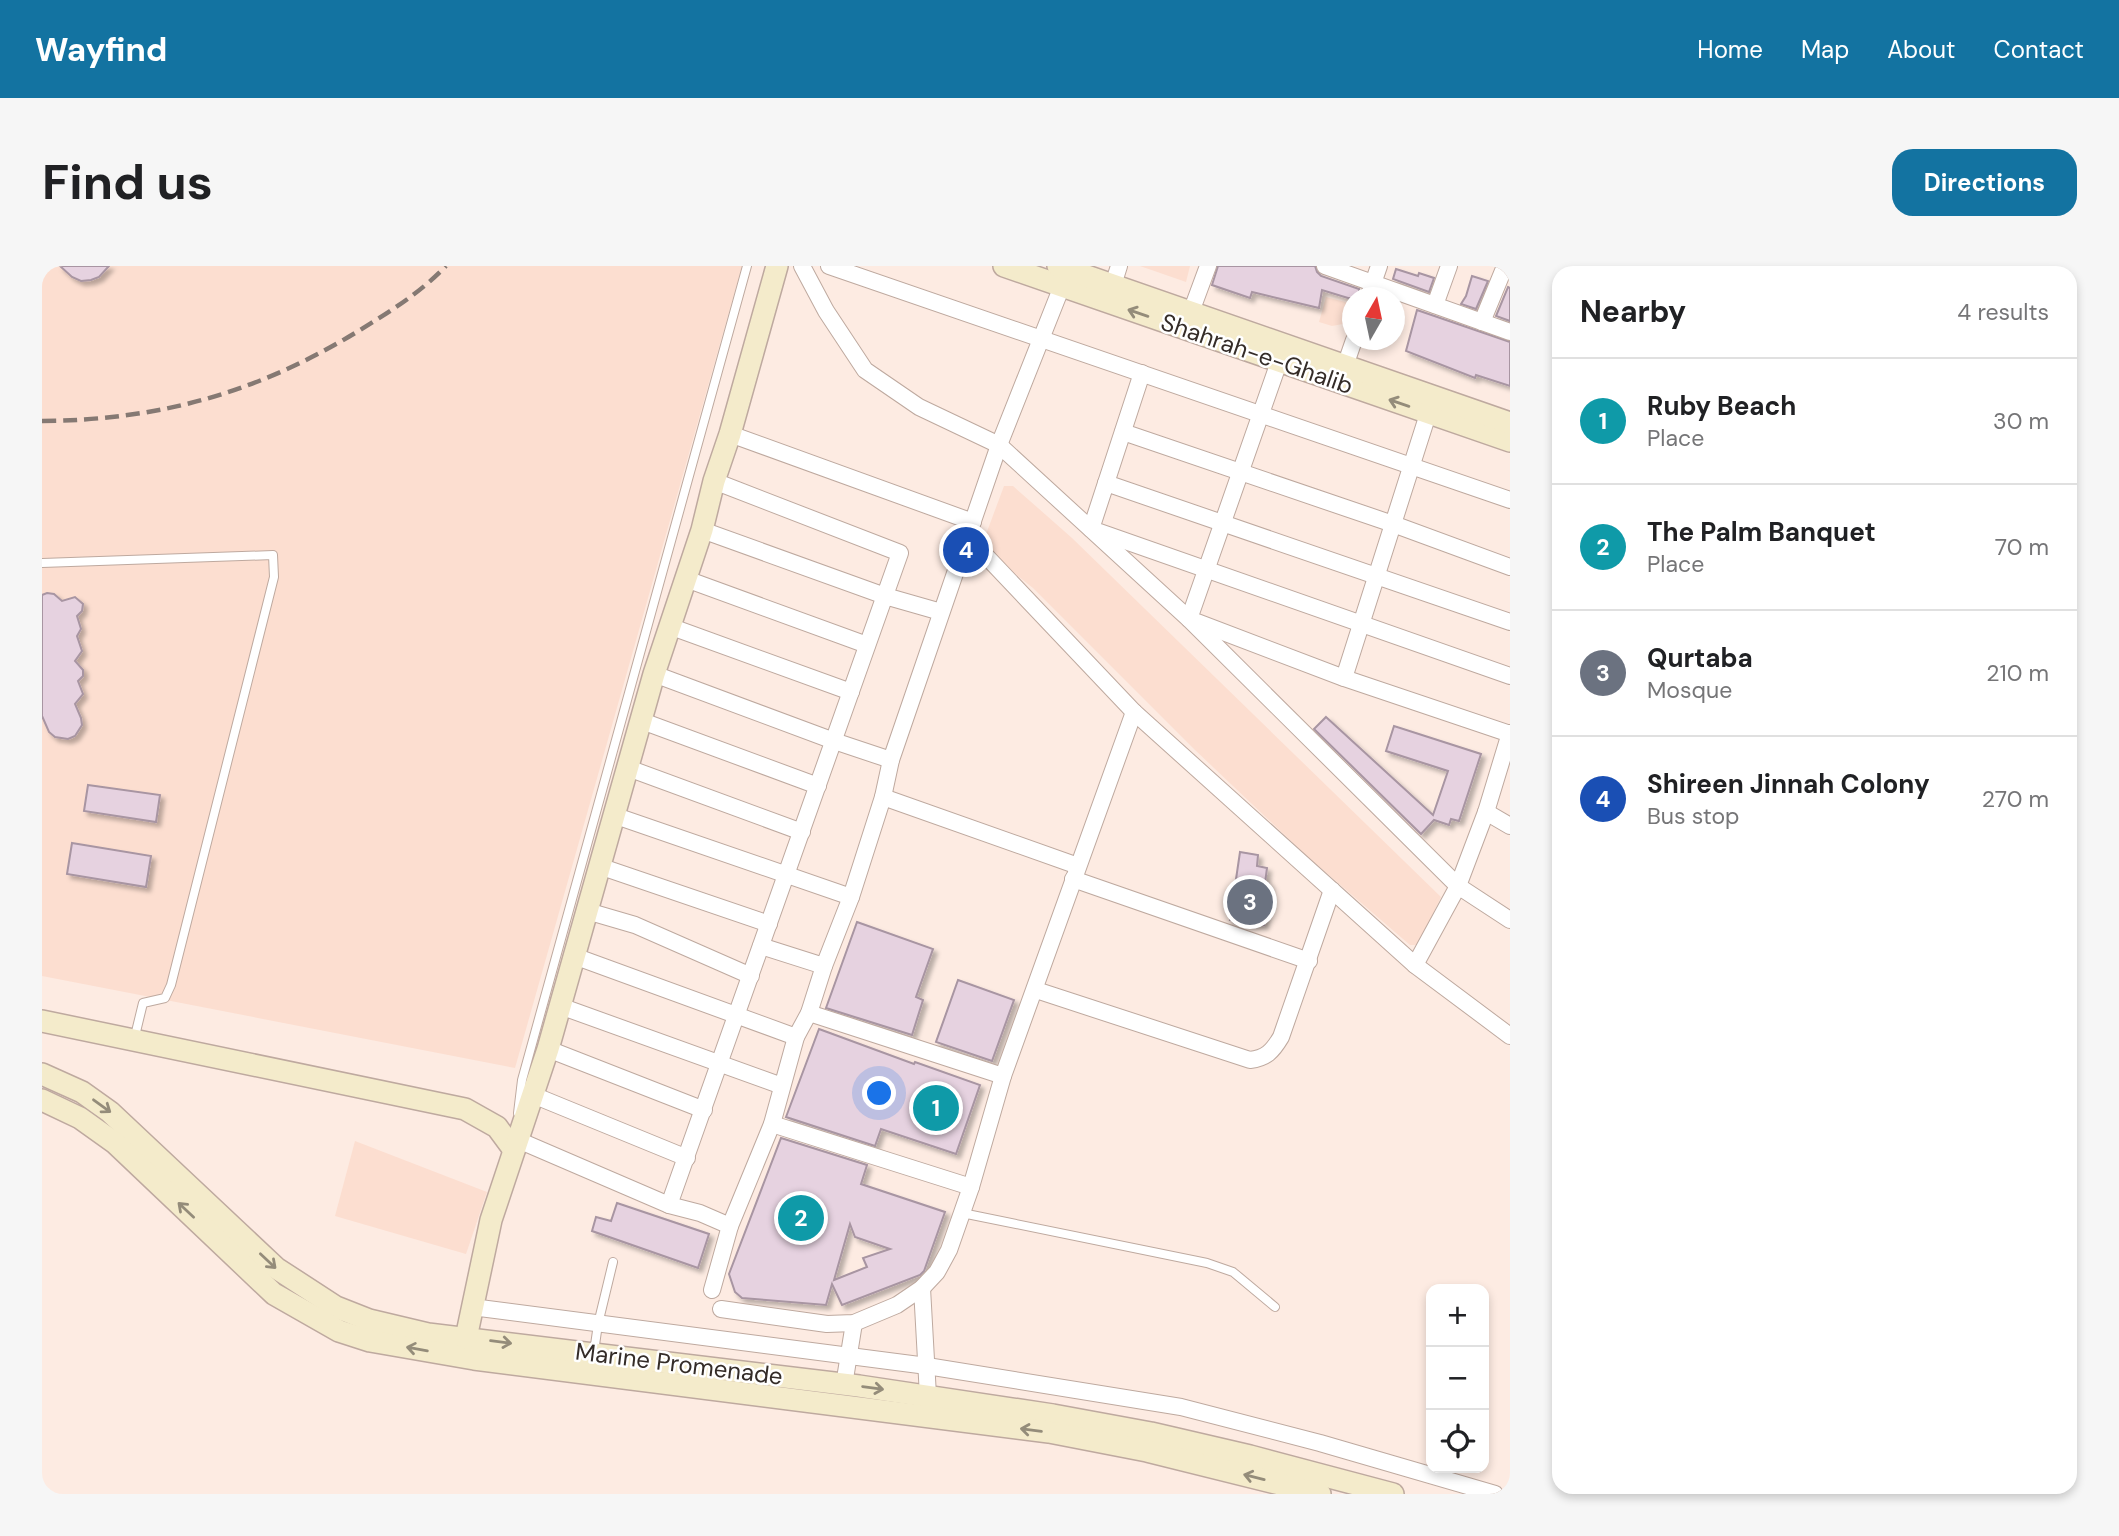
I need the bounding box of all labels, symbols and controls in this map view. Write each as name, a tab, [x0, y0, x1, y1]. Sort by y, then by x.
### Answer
text: Wayfind	[35, 28, 167, 71]
text: Home	[1697, 34, 1763, 65]
text: Map	[1801, 34, 1849, 65]
text: About	[1887, 34, 1956, 65]
text: Contact	[1994, 34, 2084, 65]
button: Directions	[1892, 149, 2077, 216]
text: Find us	[42, 150, 213, 214]
north arrow	[1342, 287, 1405, 350]
text: Nearby	[1580, 292, 1686, 331]
text: 4 results	[1957, 297, 2049, 327]
one-way arrow	[1127, 306, 1149, 318]
street label: Shahrah-e-Ghalib	[1157, 306, 1357, 401]
text: Ruby Beach	[1647, 389, 1796, 423]
one-way arrow	[1388, 396, 1410, 409]
text: 1	[1599, 406, 1607, 436]
text: 30 m	[1993, 406, 2049, 436]
text: Place	[1647, 423, 1704, 453]
text: The Palm Banquet	[1647, 515, 1876, 549]
pin: 4	[943, 524, 989, 576]
text: 2	[1596, 532, 1610, 562]
text: 70 m	[1995, 532, 2049, 562]
text: Place	[1647, 549, 1704, 579]
text: Qurtaba	[1647, 641, 1753, 675]
text: 3	[1596, 658, 1610, 688]
text: 210 m	[1986, 658, 2049, 688]
text: Mosque	[1647, 675, 1732, 705]
text: Shireen Jinnah Colony	[1647, 767, 1930, 801]
text: 4	[1596, 784, 1610, 814]
text: 270 m	[1982, 784, 2049, 814]
text: Bus stop	[1647, 801, 1739, 831]
pin: 3	[1227, 876, 1273, 928]
your location	[862, 1076, 896, 1110]
pin: 1	[913, 1082, 959, 1134]
one-way arrow	[92, 1098, 111, 1113]
pin: 2	[778, 1192, 824, 1244]
one-way arrow	[178, 1202, 195, 1219]
one-way arrow	[259, 1253, 277, 1269]
map controls	[1426, 1284, 1489, 1473]
button: +	[1426, 1284, 1489, 1347]
street label: Marine Promenade	[574, 1335, 785, 1392]
one-way arrow	[489, 1336, 512, 1349]
one-way arrow	[406, 1342, 429, 1355]
button: −	[1426, 1347, 1489, 1410]
one-way arrow	[861, 1382, 884, 1395]
button: locate	[1426, 1410, 1489, 1473]
one-way arrow	[1021, 1424, 1043, 1437]
one-way arrow	[1243, 1470, 1266, 1483]

